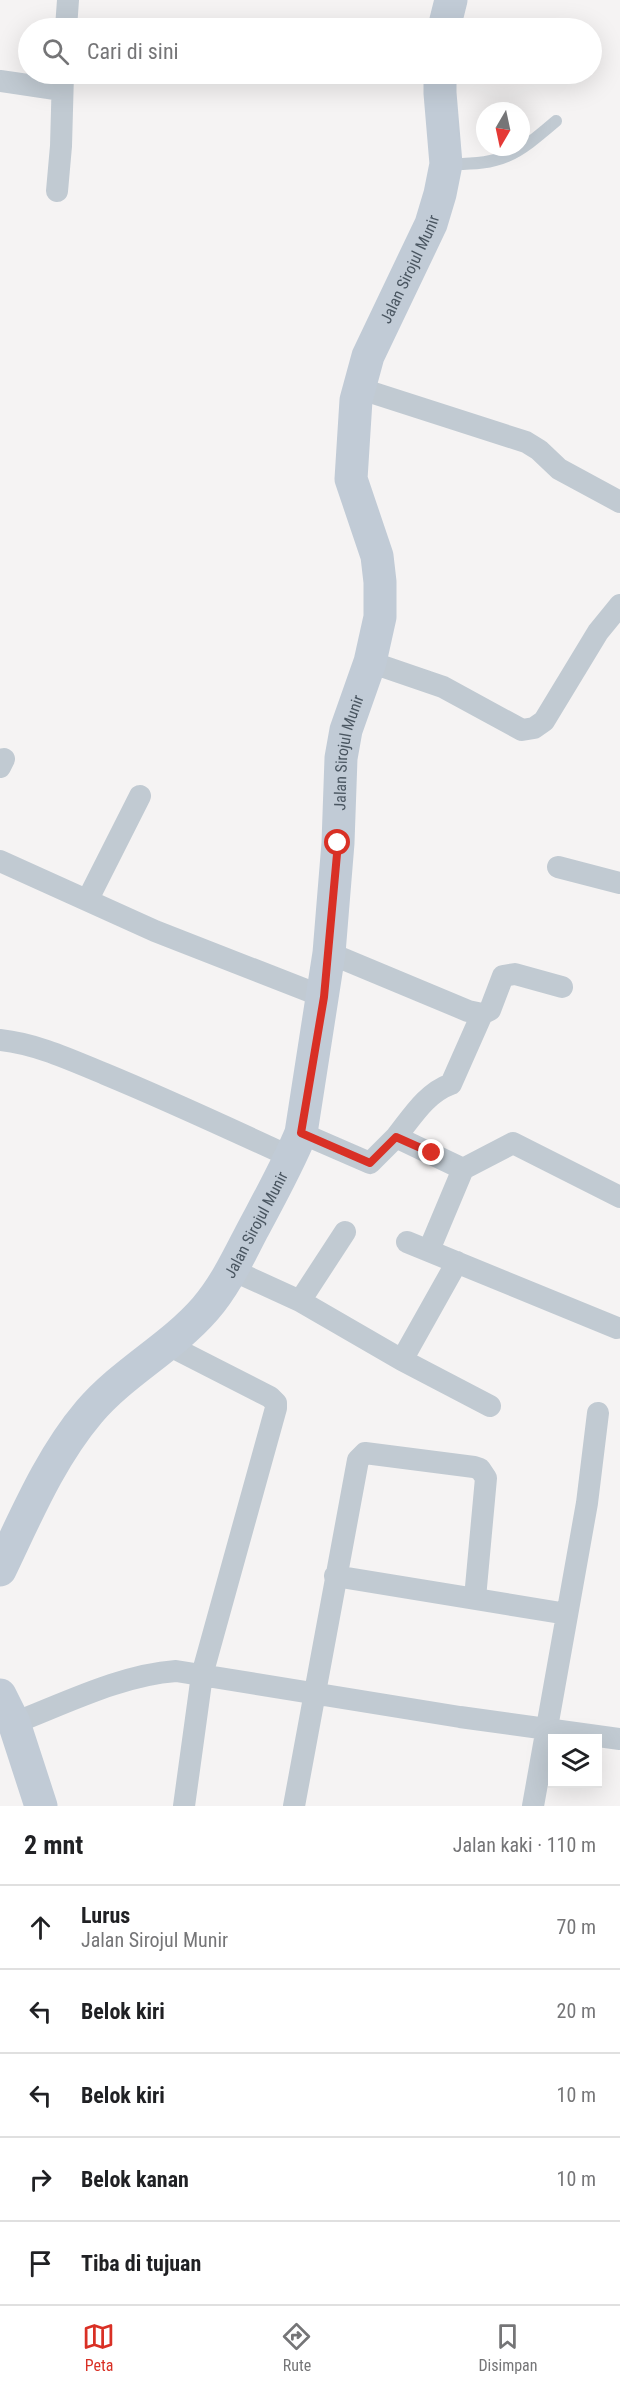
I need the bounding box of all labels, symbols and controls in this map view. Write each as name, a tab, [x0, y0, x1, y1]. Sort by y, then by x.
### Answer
search box	[18, 18, 602, 84]
icon: search	[39, 35, 72, 68]
text: Cari di sini	[87, 39, 179, 64]
north arrow	[476, 102, 530, 156]
street label: Jalan Sirojul Munir	[376, 213, 443, 326]
street label: Jalan Sirojul Munir	[330, 692, 367, 811]
route start	[324, 829, 350, 855]
route end	[418, 1139, 444, 1165]
street label: Jalan Sirojul Munir	[220, 1168, 291, 1281]
map controls	[548, 1734, 602, 1788]
button: layers	[548, 1734, 602, 1788]
text: 2 mnt	[24, 1830, 83, 1860]
text: Jalan kaki · 110 m	[453, 1833, 596, 1857]
text: Lurus	[81, 1903, 130, 1928]
icon: ahead	[24, 1911, 57, 1944]
text: 70 m	[557, 1915, 596, 1939]
text: Jalan Sirojul Munir	[81, 1928, 228, 1952]
icon: left	[24, 1995, 57, 2028]
text: Belok kiri	[81, 1999, 165, 2024]
text: 20 m	[557, 1999, 596, 2023]
icon: left	[24, 2079, 57, 2112]
text: Belok kiri	[81, 2083, 165, 2108]
text: 10 m	[557, 2083, 596, 2107]
icon: right	[24, 2163, 57, 2196]
text: Belok kanan	[81, 2167, 189, 2192]
text: 10 m	[557, 2167, 596, 2191]
icon: arrive	[24, 2247, 57, 2280]
text: Tiba di tujuan	[81, 2251, 201, 2276]
tab: Peta	[82, 2320, 115, 2375]
tab: Rute	[280, 2320, 313, 2375]
tab: Disimpan	[478, 2320, 538, 2375]

